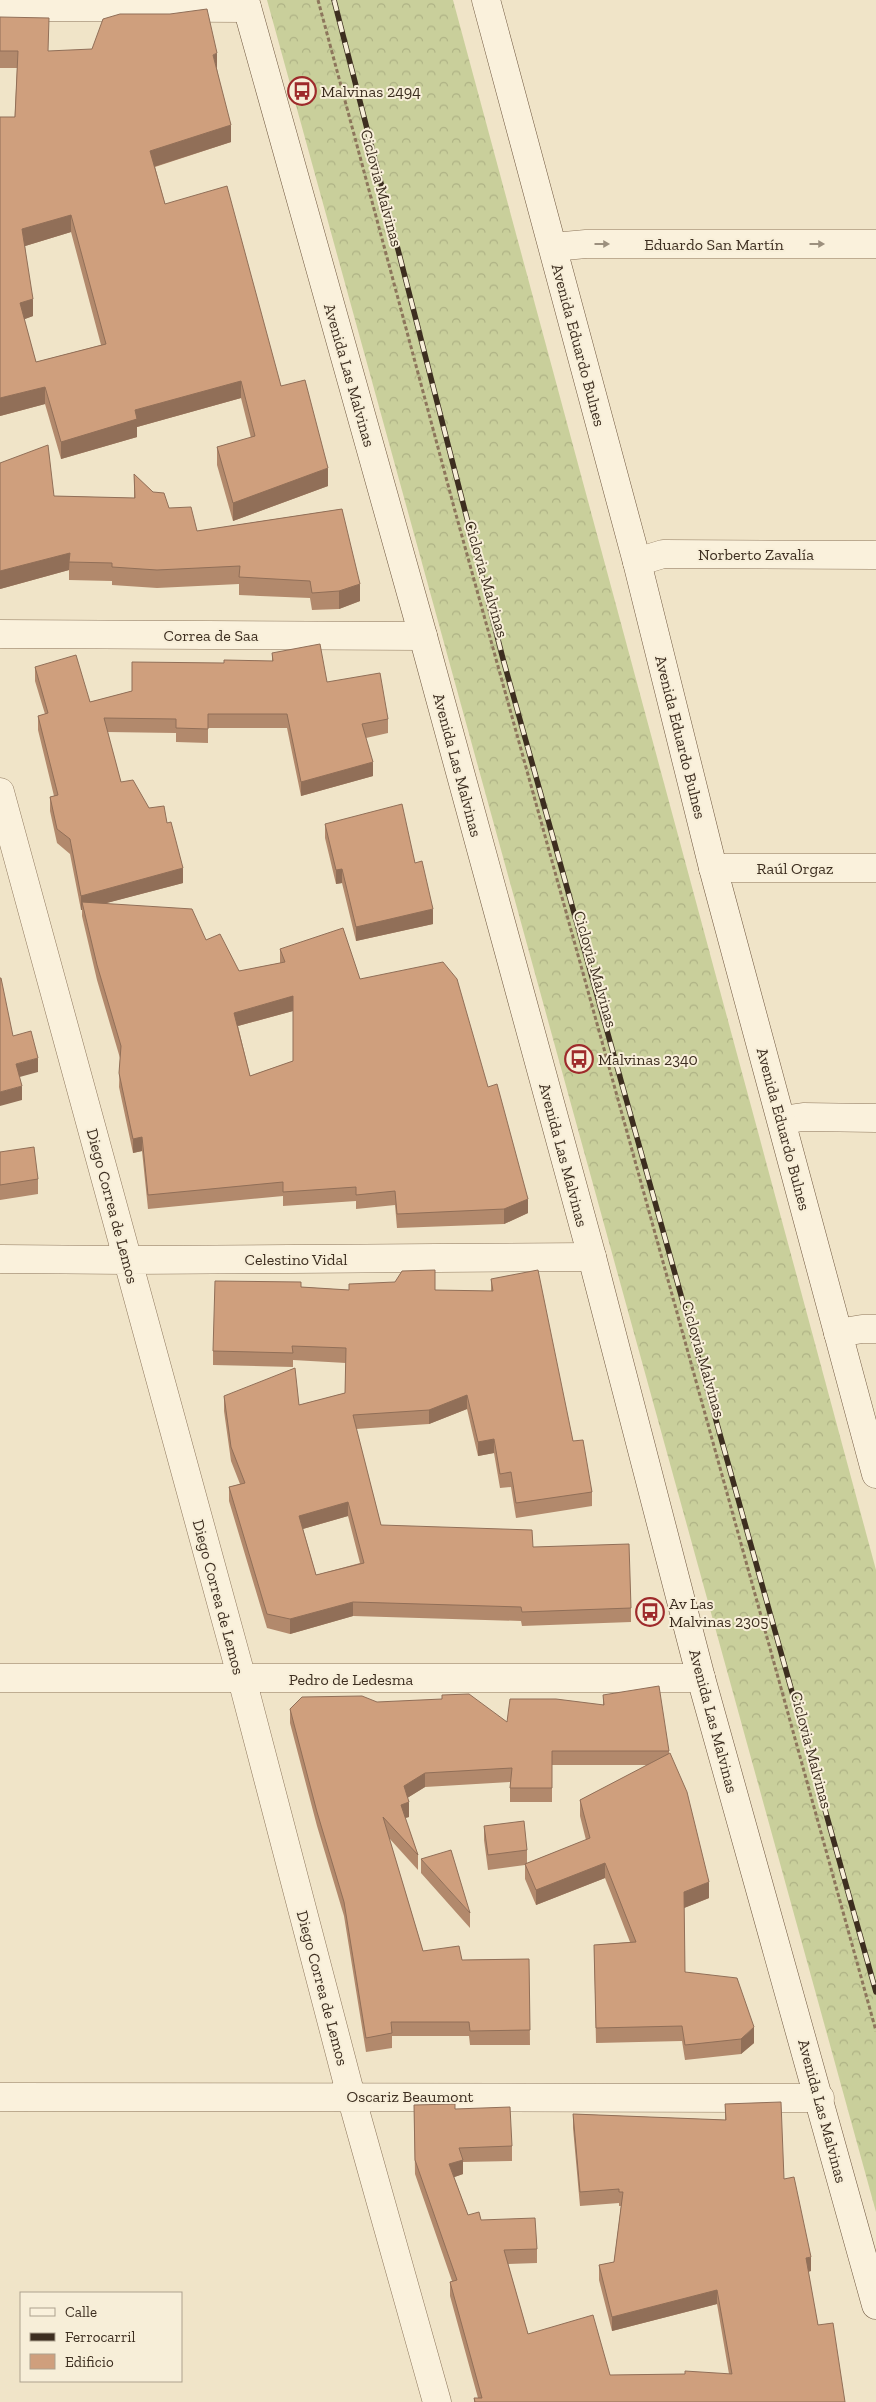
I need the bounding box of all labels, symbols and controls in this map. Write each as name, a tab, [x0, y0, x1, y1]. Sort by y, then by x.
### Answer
bus stop icon: Malvinas 2494	[287, 76, 317, 106]
place label: Malvinas 2494	[321, 82, 421, 101]
street label: Ciclovia Malvinas	[357, 127, 406, 249]
street label: Eduardo San Martín	[644, 235, 784, 254]
one-way arrow	[594, 240, 610, 248]
one-way arrow	[809, 240, 825, 248]
street label: Avenida Eduardo Bulnes	[548, 262, 609, 429]
street label: Avenida Las Malvinas	[320, 301, 379, 449]
street label: Ciclovia Malvinas	[461, 519, 512, 640]
street label: Norberto Zavalía	[698, 545, 814, 564]
street label: Correa de Saa	[164, 626, 259, 645]
street label: Avenida Eduardo Bulnes	[651, 653, 710, 821]
street label: Avenida Las Malvinas	[429, 691, 486, 839]
street label: Raúl Orgaz	[757, 859, 833, 878]
street label: Ciclovia Malvinas	[570, 909, 621, 1030]
bus stop icon: Malvinas 2340	[564, 1044, 594, 1074]
street label: Avenida Eduardo Bulnes	[753, 1046, 814, 1213]
place label: Malvinas 2340	[598, 1050, 698, 1069]
street label: Avenida Las Malvinas	[535, 1081, 592, 1229]
street label: Diego Correa de Lemos	[83, 1126, 142, 1286]
street label: Celestino Vidal	[245, 1250, 347, 1269]
street label: Ciclovia Malvinas	[678, 1299, 729, 1420]
street label: Diego Correa de Lemos	[189, 1517, 248, 1677]
place label: Av Las Malvinas 2305	[669, 1594, 768, 1631]
bus stop icon: Av Las Malvinas 2305	[635, 1597, 665, 1627]
street label: Avenida Las Malvinas	[685, 1647, 742, 1795]
street label: Pedro de Ledesma	[289, 1670, 414, 1689]
street label: Ciclovia Malvinas	[787, 1689, 836, 1811]
street label: Diego Correa de Lemos	[293, 1908, 352, 2068]
street label: Avenida Las Malvinas	[794, 2037, 851, 2185]
street label: Oscariz Beaumont	[346, 2087, 474, 2106]
legend	[20, 2292, 182, 2382]
text: Calle	[65, 2303, 97, 2321]
text: Ferrocarril	[65, 2328, 135, 2346]
text: Edificio	[65, 2353, 114, 2371]

